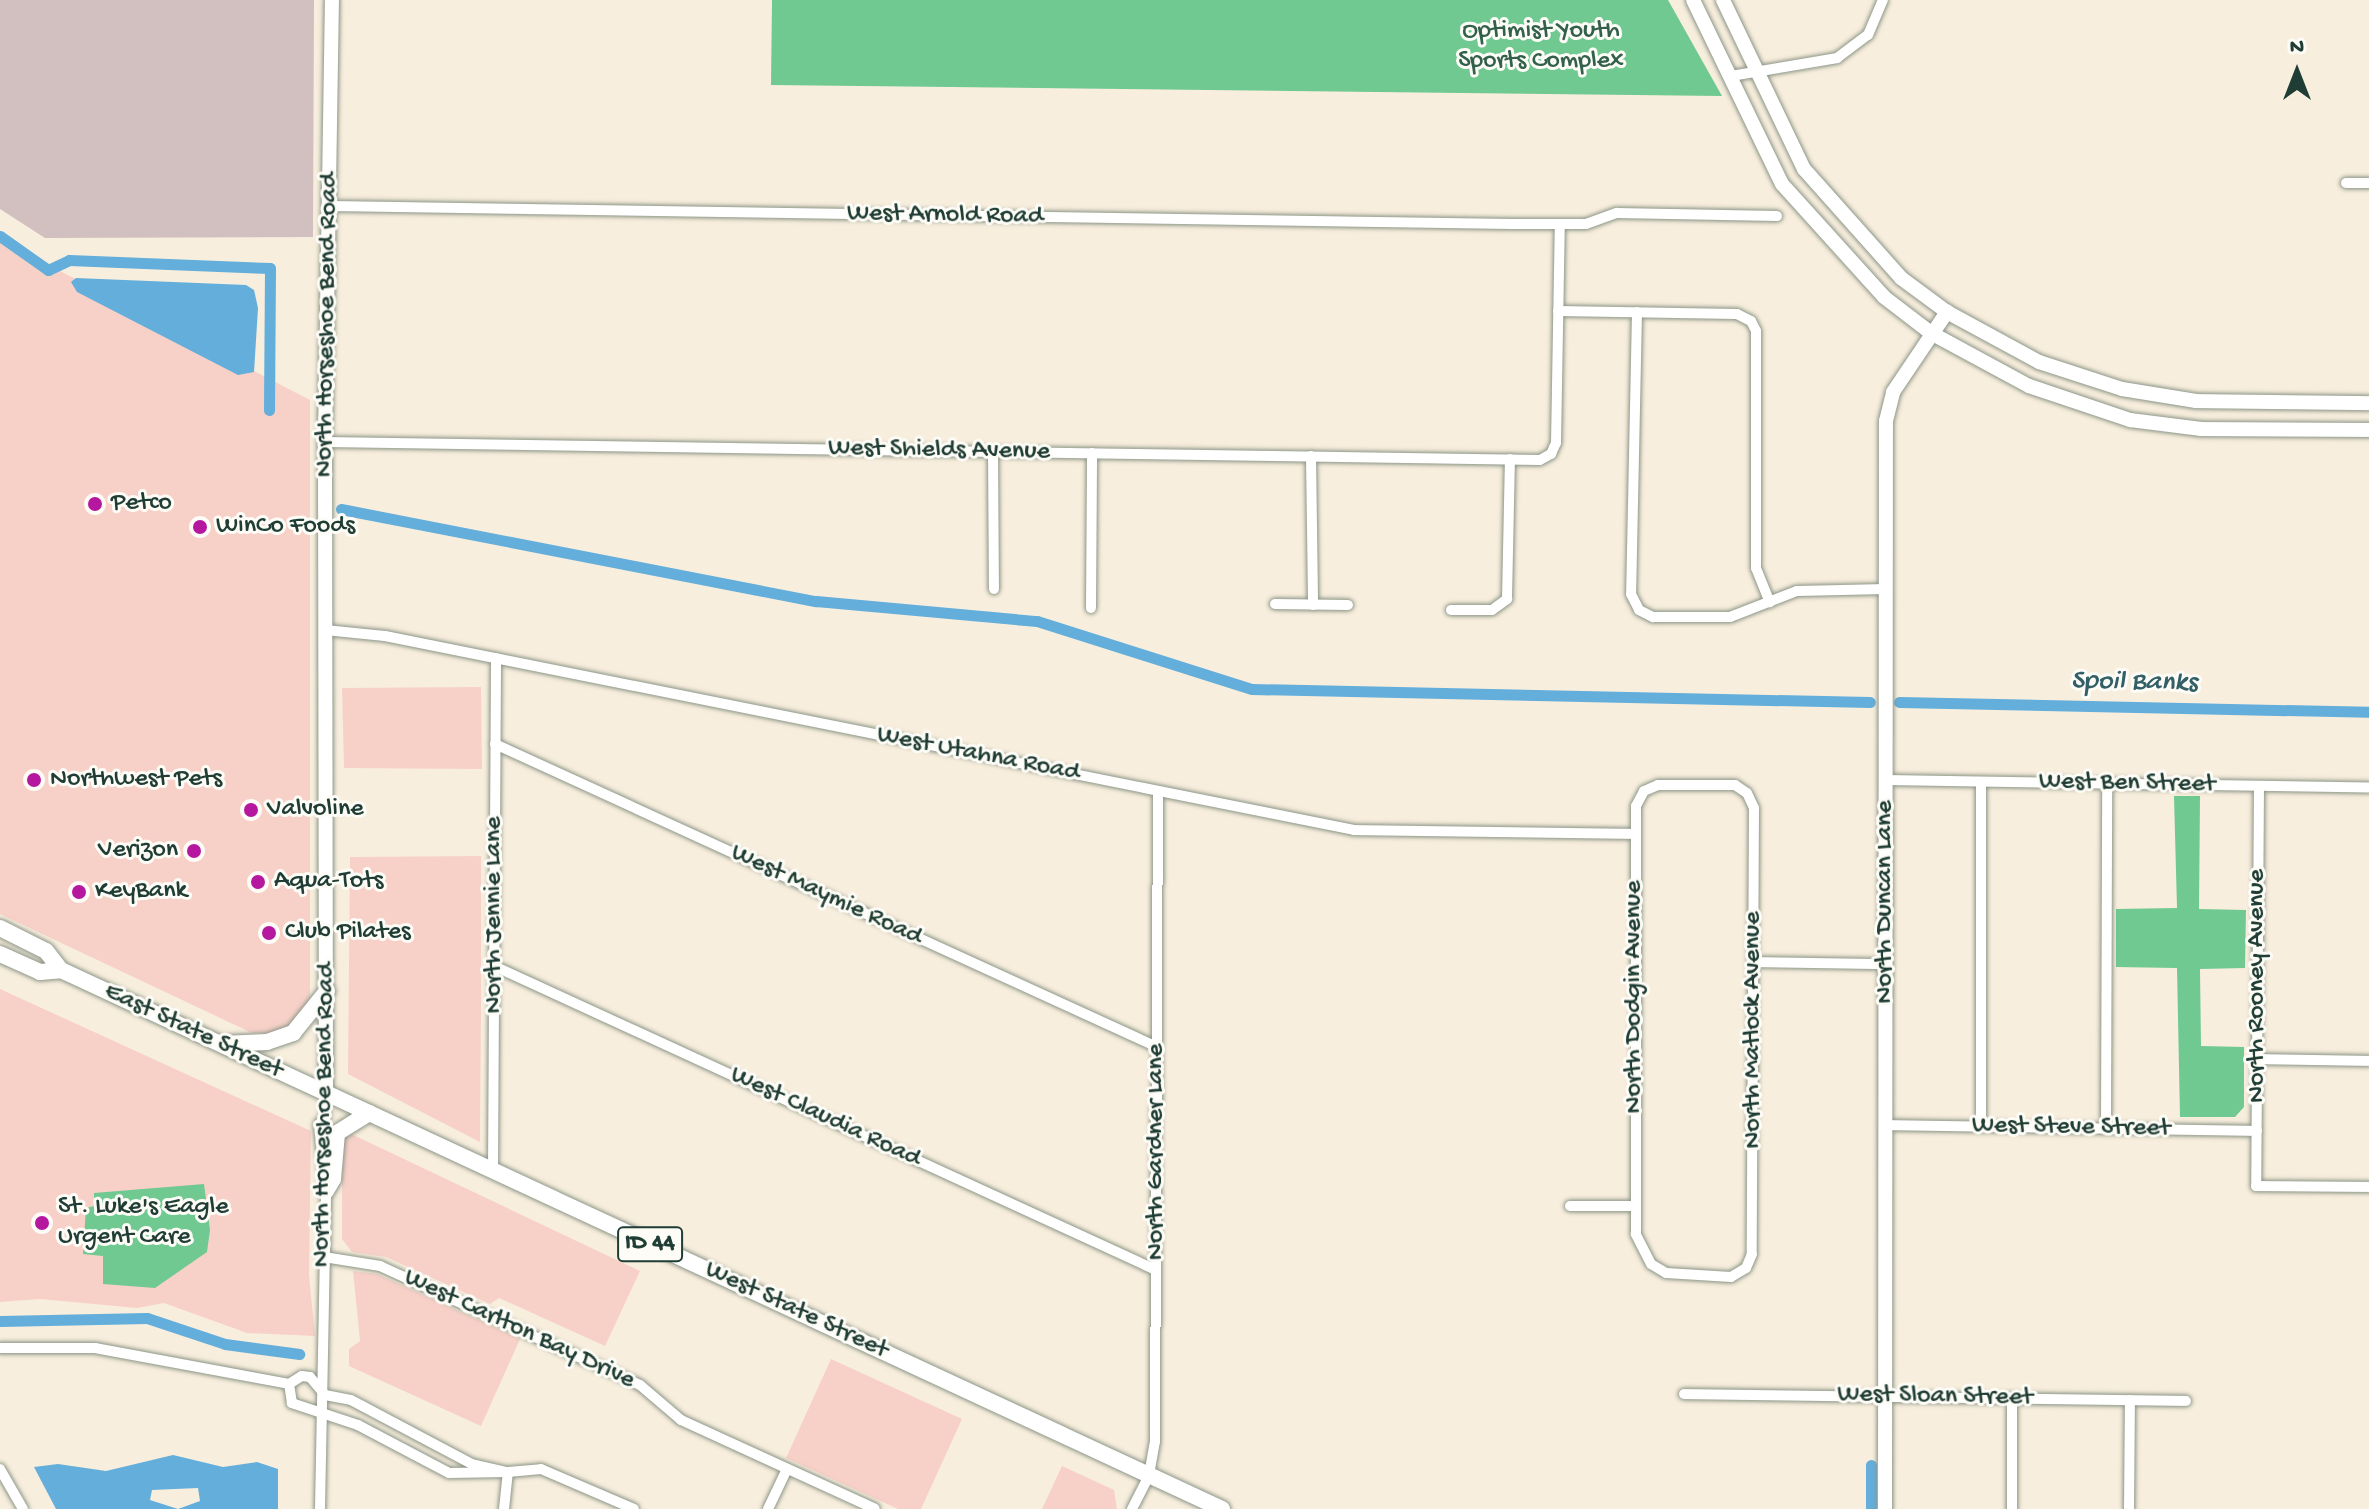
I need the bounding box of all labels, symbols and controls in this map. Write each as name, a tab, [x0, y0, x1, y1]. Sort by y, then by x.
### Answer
park label: Optimist Youth Sports Complex	[1458, 16, 1624, 78]
north arrow	[2257, 32, 2337, 112]
text: N	[2290, 35, 2304, 61]
street label: North Horseshoe Bend Road	[310, 172, 346, 478]
street label: West Arnold Road	[847, 199, 1043, 233]
street label: West Shields Avenue	[828, 433, 1050, 469]
place label: Petco	[111, 488, 172, 520]
marker: Petco	[86, 495, 104, 513]
place label: WinCo Foods	[216, 511, 355, 543]
marker: WinCo Foods	[191, 518, 209, 536]
water label: Spoil Banks	[2071, 665, 2197, 701]
street label: West Utahna Road	[874, 720, 1082, 790]
place label: Northwest Pets	[50, 764, 222, 796]
street label: West Ben Street	[2039, 767, 2215, 801]
marker: Northwest Pets	[25, 771, 43, 789]
place label: Valvoline	[267, 794, 364, 826]
street label: North Duncan Lane	[1870, 800, 1902, 1004]
marker: Valvoline	[242, 801, 260, 819]
street label: North Jennie Lane	[479, 816, 511, 1014]
place label: Verizon	[98, 835, 178, 867]
street label: West Maymie Road	[725, 838, 927, 954]
marker: Verizon	[185, 842, 203, 860]
place label: Aqua-Tots	[274, 866, 383, 898]
street label: North Rooney Avenue	[2242, 869, 2274, 1103]
marker: Aqua-Tots	[249, 873, 267, 891]
place label: KeyBank	[95, 876, 187, 908]
street label: North Dodgin Avenue	[1619, 880, 1651, 1114]
marker: KeyBank	[70, 883, 88, 901]
street label: North Matlock Avenue	[1738, 911, 1770, 1149]
place label: Club Pilates	[285, 917, 411, 949]
marker: Club Pilates	[260, 924, 278, 942]
street label: North Horseshoe Bend Road	[307, 962, 343, 1268]
street label: East State Street	[99, 977, 287, 1087]
street label: North Gardner Lane	[1141, 1044, 1173, 1260]
street label: West Claudia Road	[725, 1060, 925, 1176]
street label: West Steve Street	[1972, 1111, 2170, 1145]
place label: St. Luke's Eagle Urgent Care	[58, 1192, 229, 1254]
marker: St. Luke's Eagle Urgent Care	[33, 1214, 51, 1232]
road number: ID 44	[616, 1224, 684, 1264]
street label: West State Street	[699, 1255, 893, 1367]
street label: West Carlton Bay Drive	[399, 1263, 639, 1397]
street label: West Sloan Street	[1837, 1380, 2033, 1414]

